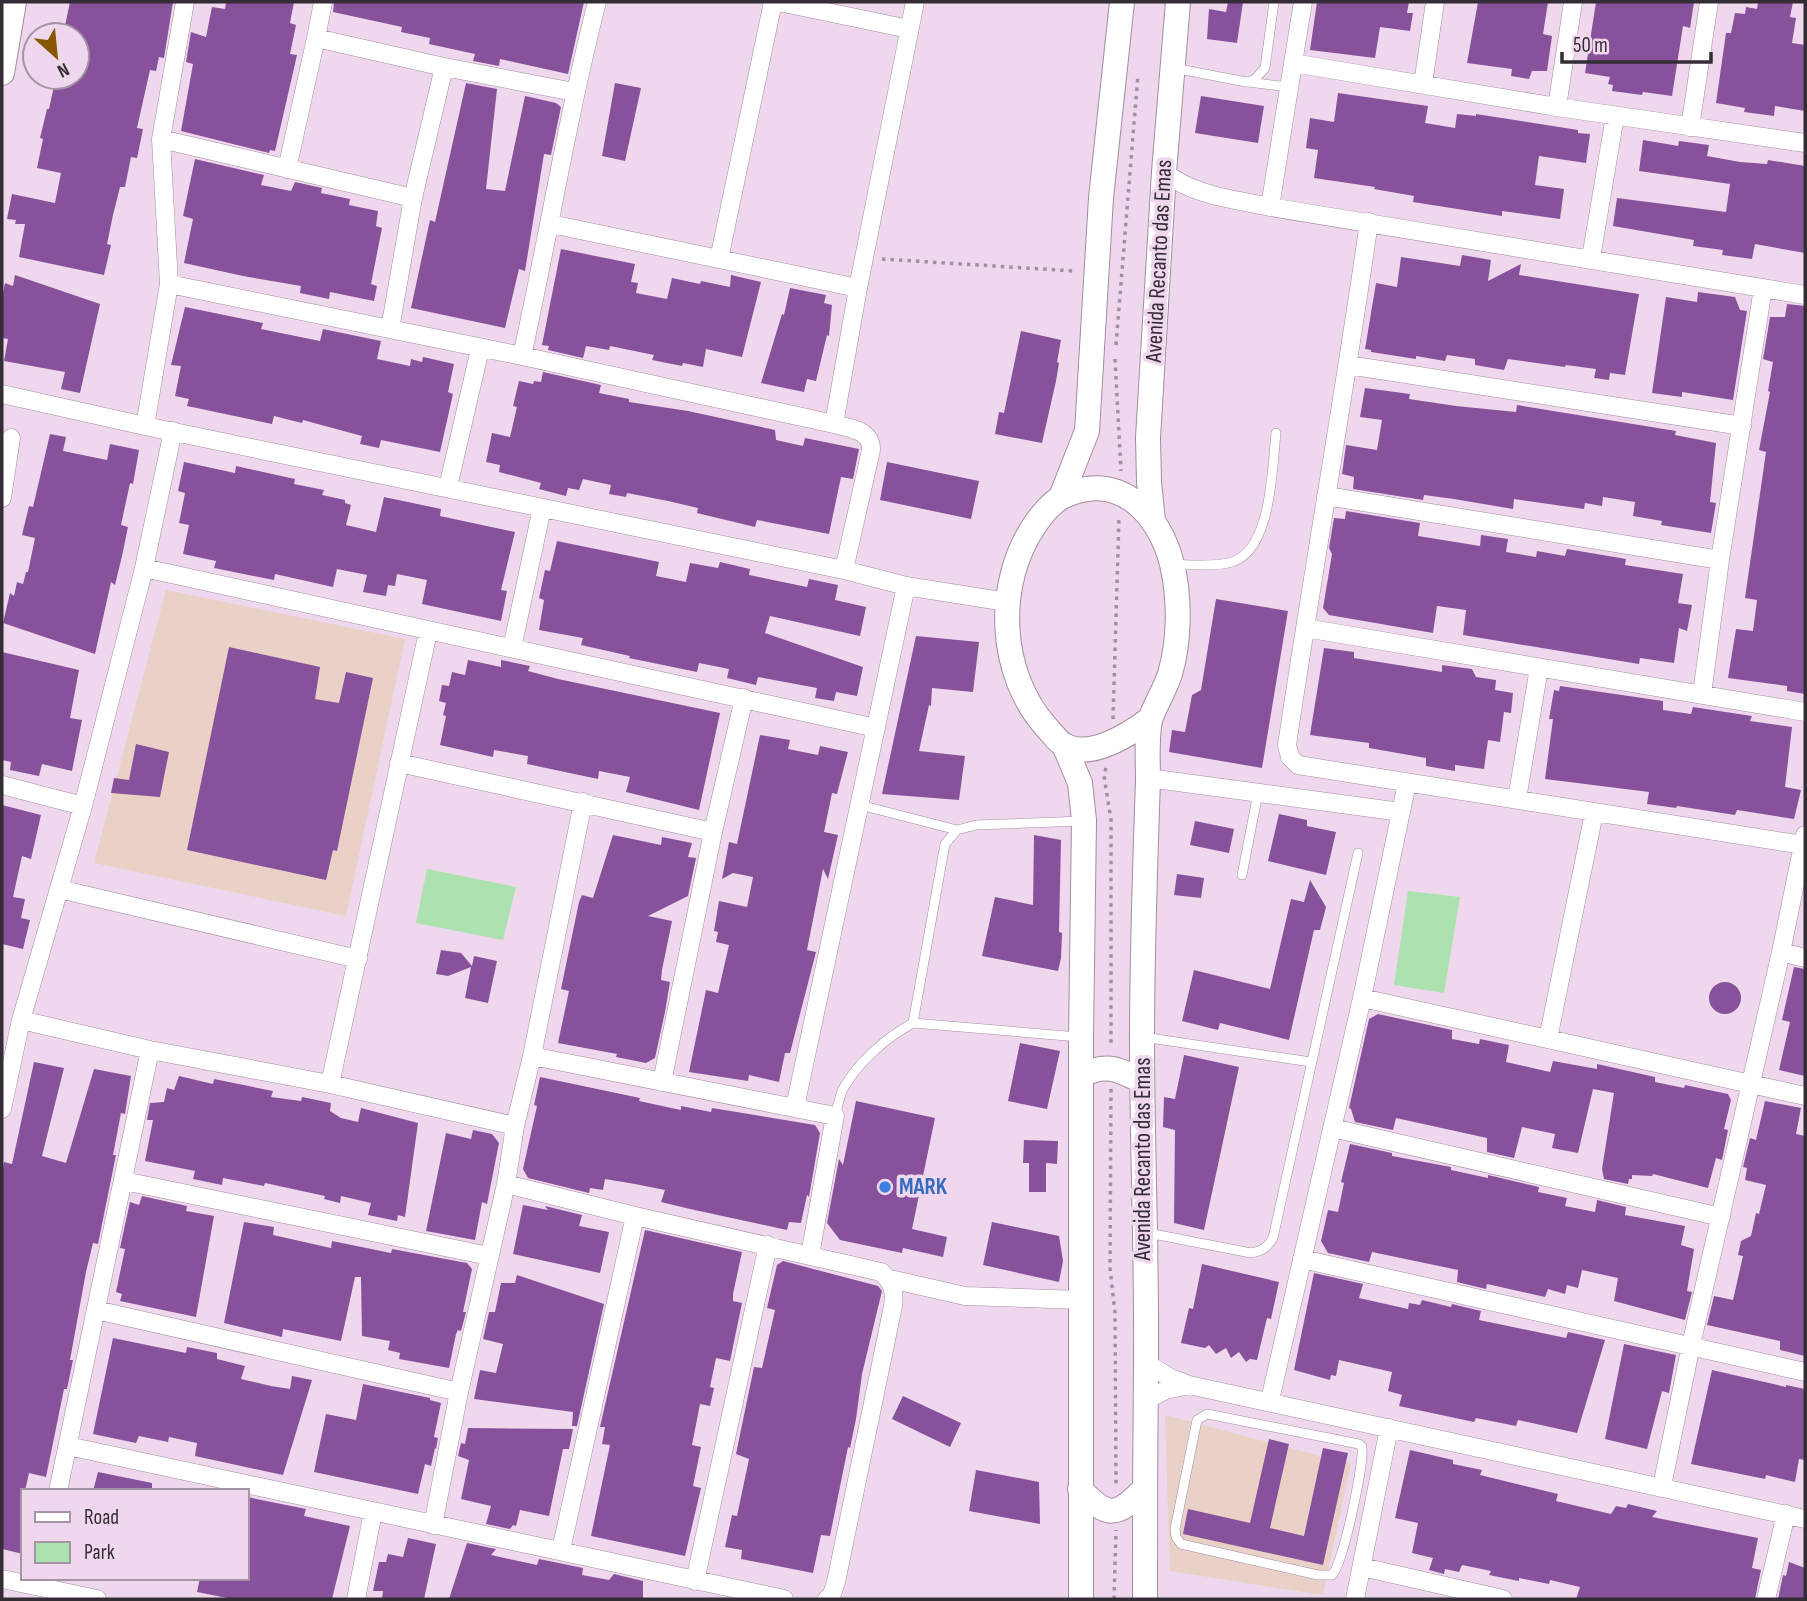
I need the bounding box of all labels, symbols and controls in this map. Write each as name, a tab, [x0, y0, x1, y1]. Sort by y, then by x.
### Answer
north arrow	[21, 21, 91, 91]
scale bar	[1562, 21, 1711, 65]
text: 50 m	[1573, 33, 1608, 58]
text: N	[53, 57, 73, 82]
street label: Avenida Recanto das Emas	[1140, 159, 1178, 364]
street label: Avenida Recanto das Emas	[1129, 1058, 1157, 1261]
place label: MARK	[899, 1173, 948, 1201]
marker: MARK	[877, 1179, 893, 1195]
legend	[21, 1489, 248, 1580]
text: Road	[84, 1505, 119, 1530]
text: Park	[84, 1540, 115, 1565]

